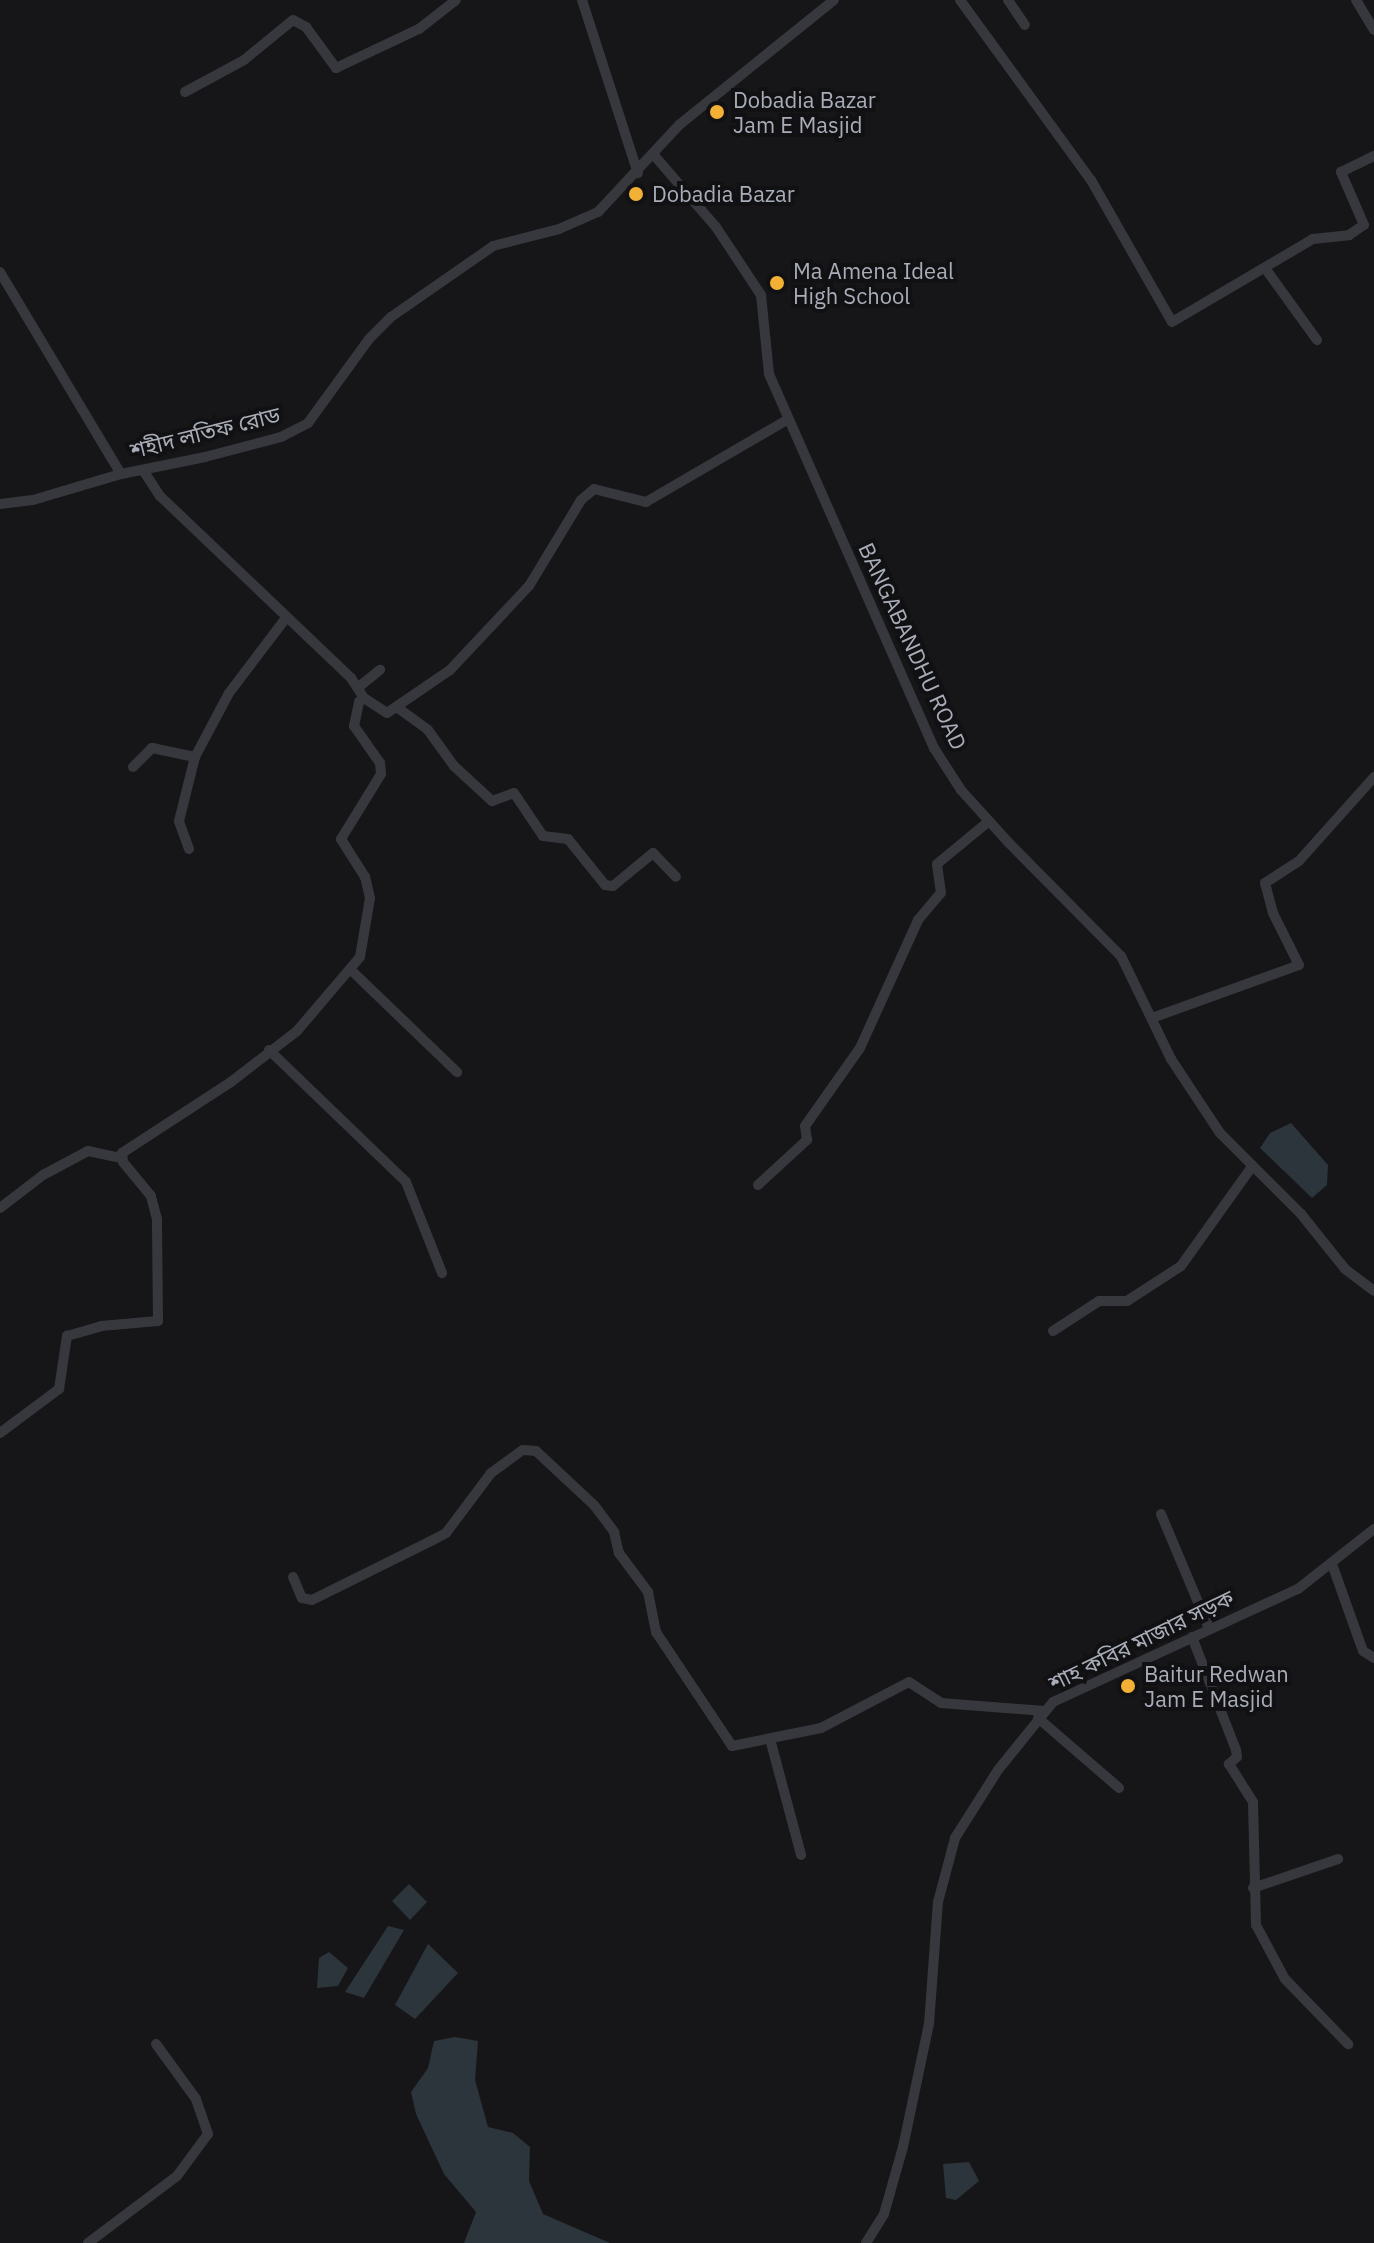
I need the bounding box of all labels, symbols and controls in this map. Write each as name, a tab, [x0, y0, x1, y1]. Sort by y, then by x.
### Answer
place label: Dobadia Bazar Jam E Masjid	[733, 86, 876, 138]
marker: Dobadia Bazar Jam E Masjid	[708, 103, 726, 121]
place label: Dobadia Bazar	[652, 181, 795, 207]
marker: Dobadia Bazar	[627, 185, 645, 203]
place label: Ma Amena Ideal High School	[793, 257, 954, 308]
marker: Ma Amena Ideal High School	[768, 274, 786, 292]
street label: শহীদ লতিফ রোড	[127, 401, 283, 463]
street label: BANGABANDHU ROAD	[853, 538, 973, 754]
street label: শাহ কবির মাজার সড়ক	[1044, 1584, 1238, 1696]
place label: Baitur Redwan Jam E Masjid	[1144, 1660, 1289, 1712]
marker: Baitur Redwan Jam E Masjid	[1119, 1677, 1137, 1695]

